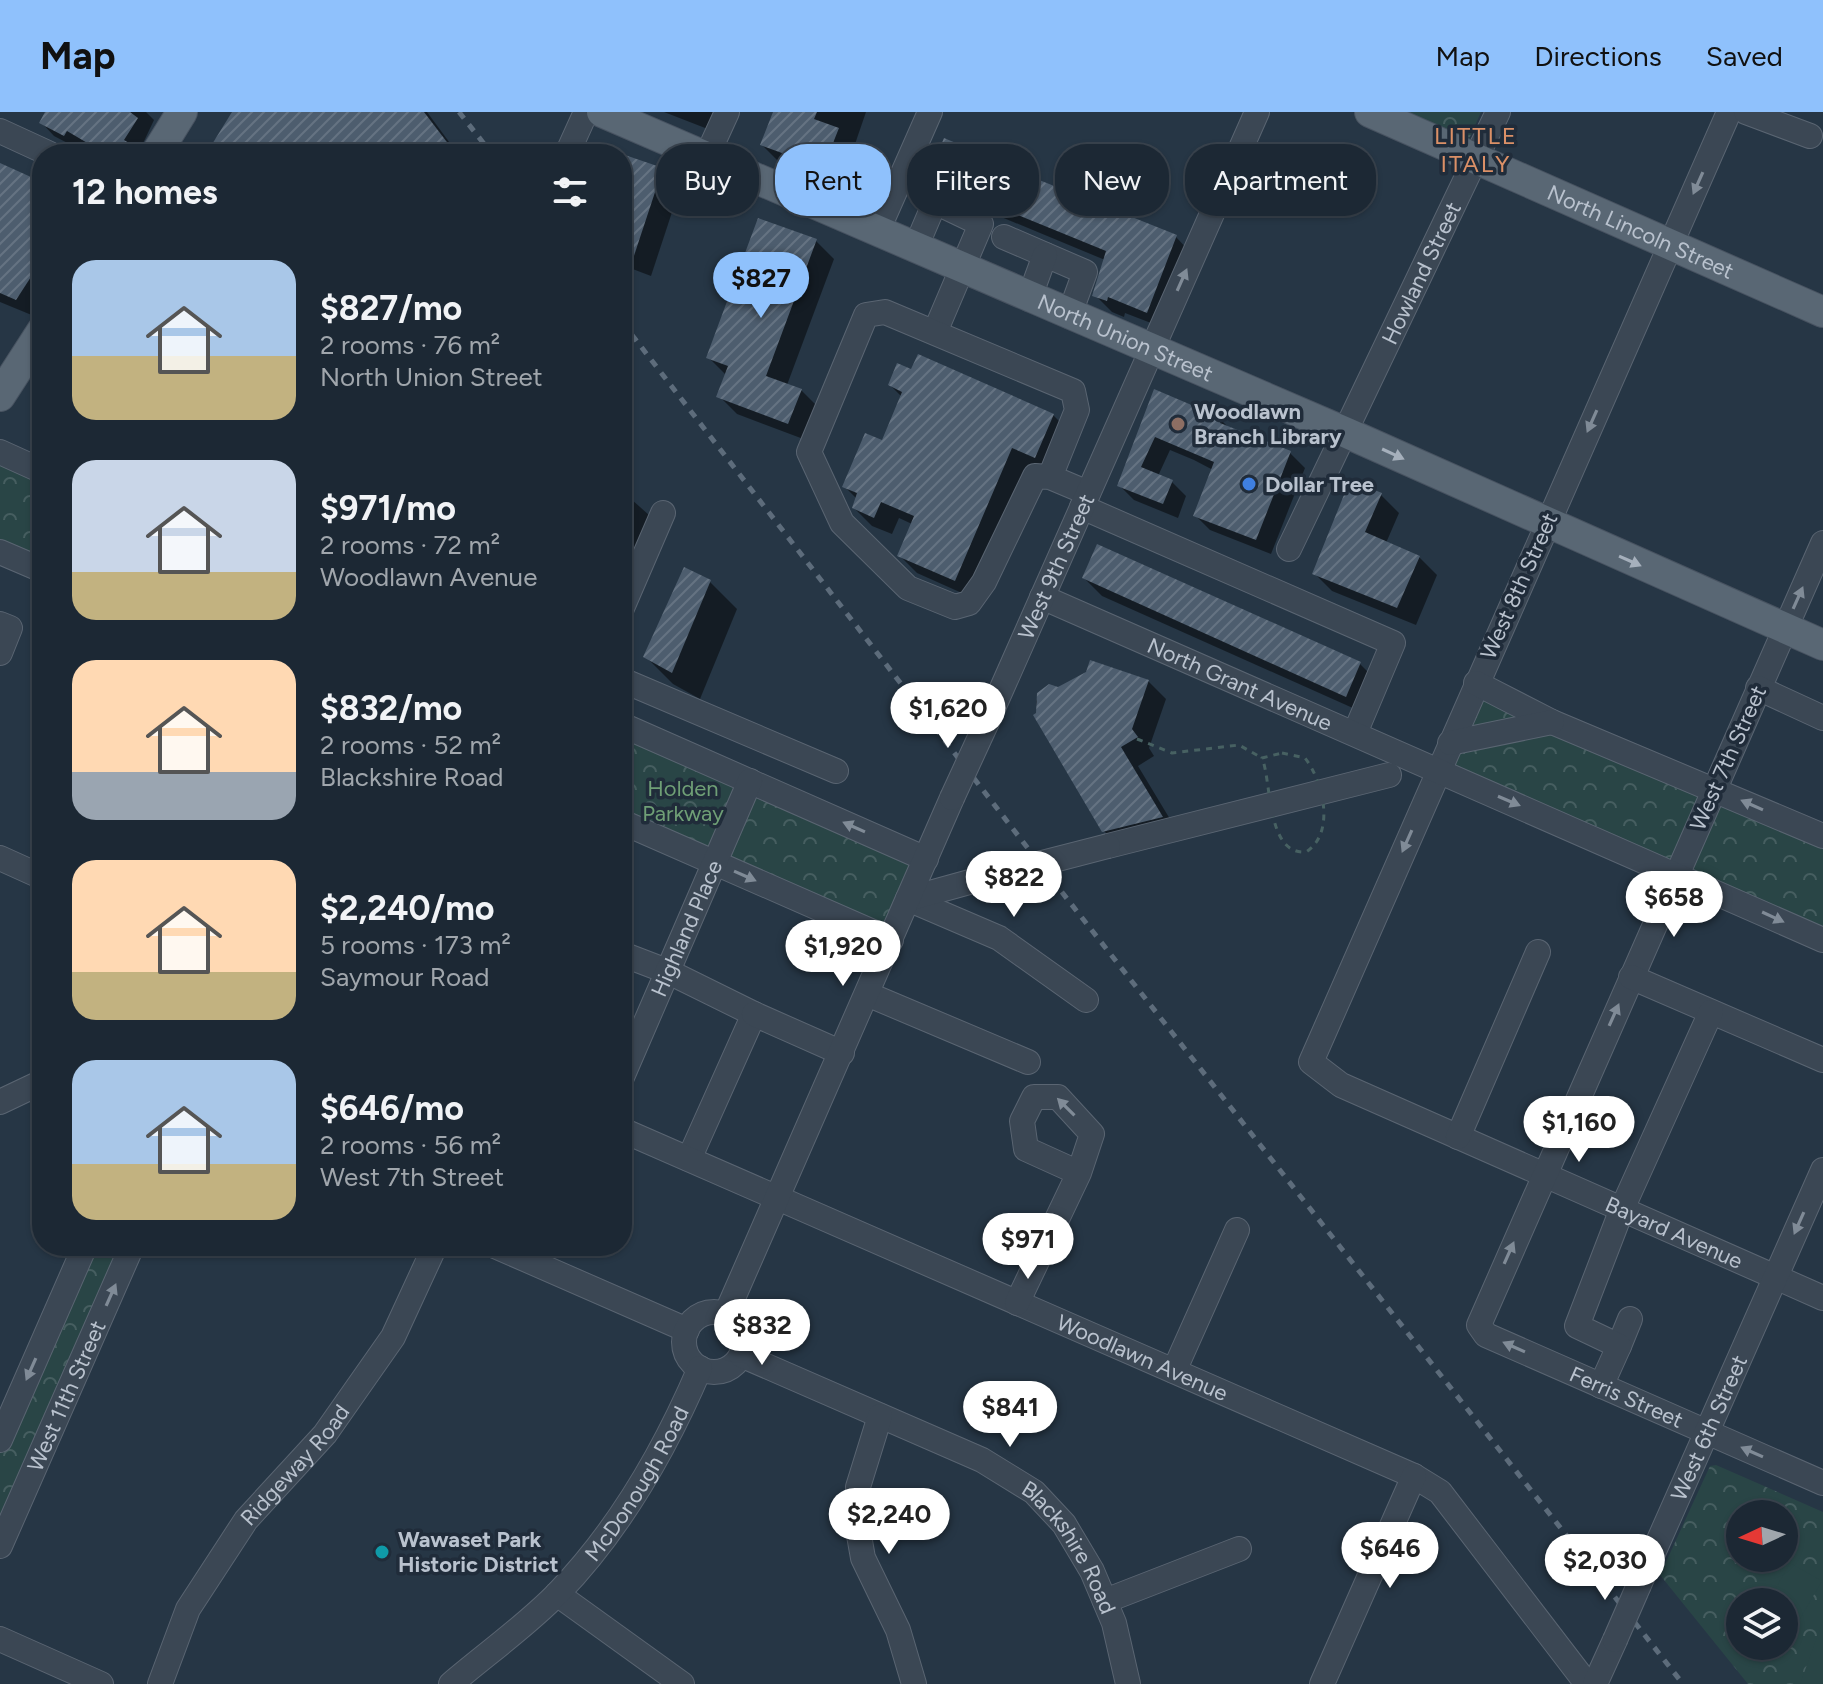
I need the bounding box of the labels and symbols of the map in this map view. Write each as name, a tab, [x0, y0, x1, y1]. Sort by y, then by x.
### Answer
district label: LITTLE ITALY	[1434, 121, 1518, 178]
one-way arrow	[1691, 171, 1704, 195]
street label: North Lincoln Street	[1543, 179, 1738, 284]
street label: Howland Street	[1375, 197, 1467, 349]
pin: $827	[714, 252, 808, 320]
one-way arrow	[1175, 268, 1189, 292]
street label: North Union Street	[1034, 288, 1217, 387]
place label: Woodlawn Branch Library	[1194, 398, 1342, 450]
one-way arrow	[1586, 409, 1599, 433]
marker: Woodlawn Branch Library	[1169, 415, 1187, 433]
one-way arrow	[1381, 447, 1405, 461]
place label: Dollar Tree	[1265, 471, 1374, 498]
marker: Dollar Tree	[1240, 475, 1258, 493]
street label: West 9th Street	[1012, 490, 1100, 644]
street label: West 8th Street	[1475, 509, 1563, 663]
one-way arrow	[1618, 554, 1642, 567]
one-way arrow	[1792, 587, 1805, 610]
street label: North Grant Avenue	[1143, 631, 1336, 736]
street label: West 7th Street	[1684, 681, 1772, 835]
pin: $1,620	[883, 682, 1013, 750]
park label: Holden Parkway	[642, 775, 724, 827]
one-way arrow	[1498, 794, 1521, 807]
one-way arrow	[1740, 798, 1763, 811]
one-way arrow	[843, 821, 866, 834]
one-way arrow	[1400, 830, 1413, 853]
pin: $822	[967, 851, 1061, 919]
street label: Highland Place	[645, 856, 728, 1001]
one-way arrow	[733, 869, 757, 883]
pin: $658	[1627, 871, 1721, 939]
one-way arrow	[1761, 911, 1784, 924]
pin: $1,920	[778, 920, 908, 988]
one-way arrow	[1607, 1004, 1620, 1027]
pin: $1,160	[1514, 1096, 1644, 1164]
one-way arrow	[1058, 1098, 1076, 1117]
street label: Bayard Avenue	[1601, 1190, 1747, 1274]
one-way arrow	[1793, 1211, 1806, 1235]
pin: $971	[981, 1213, 1075, 1281]
one-way arrow	[1502, 1241, 1515, 1265]
one-way arrow	[104, 1284, 117, 1307]
pin: $832	[715, 1299, 809, 1367]
street label: Woodlawn Avenue	[1053, 1308, 1232, 1407]
street label: West 11th Street	[21, 1316, 111, 1476]
one-way arrow	[1502, 1340, 1526, 1354]
street label: West 6th Street	[1665, 1351, 1753, 1505]
one-way arrow	[24, 1357, 38, 1381]
street label: Ferris Street	[1566, 1360, 1687, 1433]
pin: $841	[963, 1381, 1057, 1449]
street label: Ridgeway Road	[234, 1399, 355, 1531]
street label: McDonough Road	[579, 1402, 694, 1566]
one-way arrow	[1740, 1445, 1763, 1459]
street label: Blackshire Road	[1017, 1474, 1122, 1618]
pin: $2,240	[824, 1488, 954, 1556]
north arrow	[1726, 1500, 1798, 1572]
pin: $646	[1343, 1522, 1437, 1590]
place label: Wawaset Park Historic District	[398, 1526, 559, 1578]
pin: $2,030	[1540, 1534, 1670, 1602]
marker: Wawaset Park Historic District	[373, 1543, 391, 1561]

